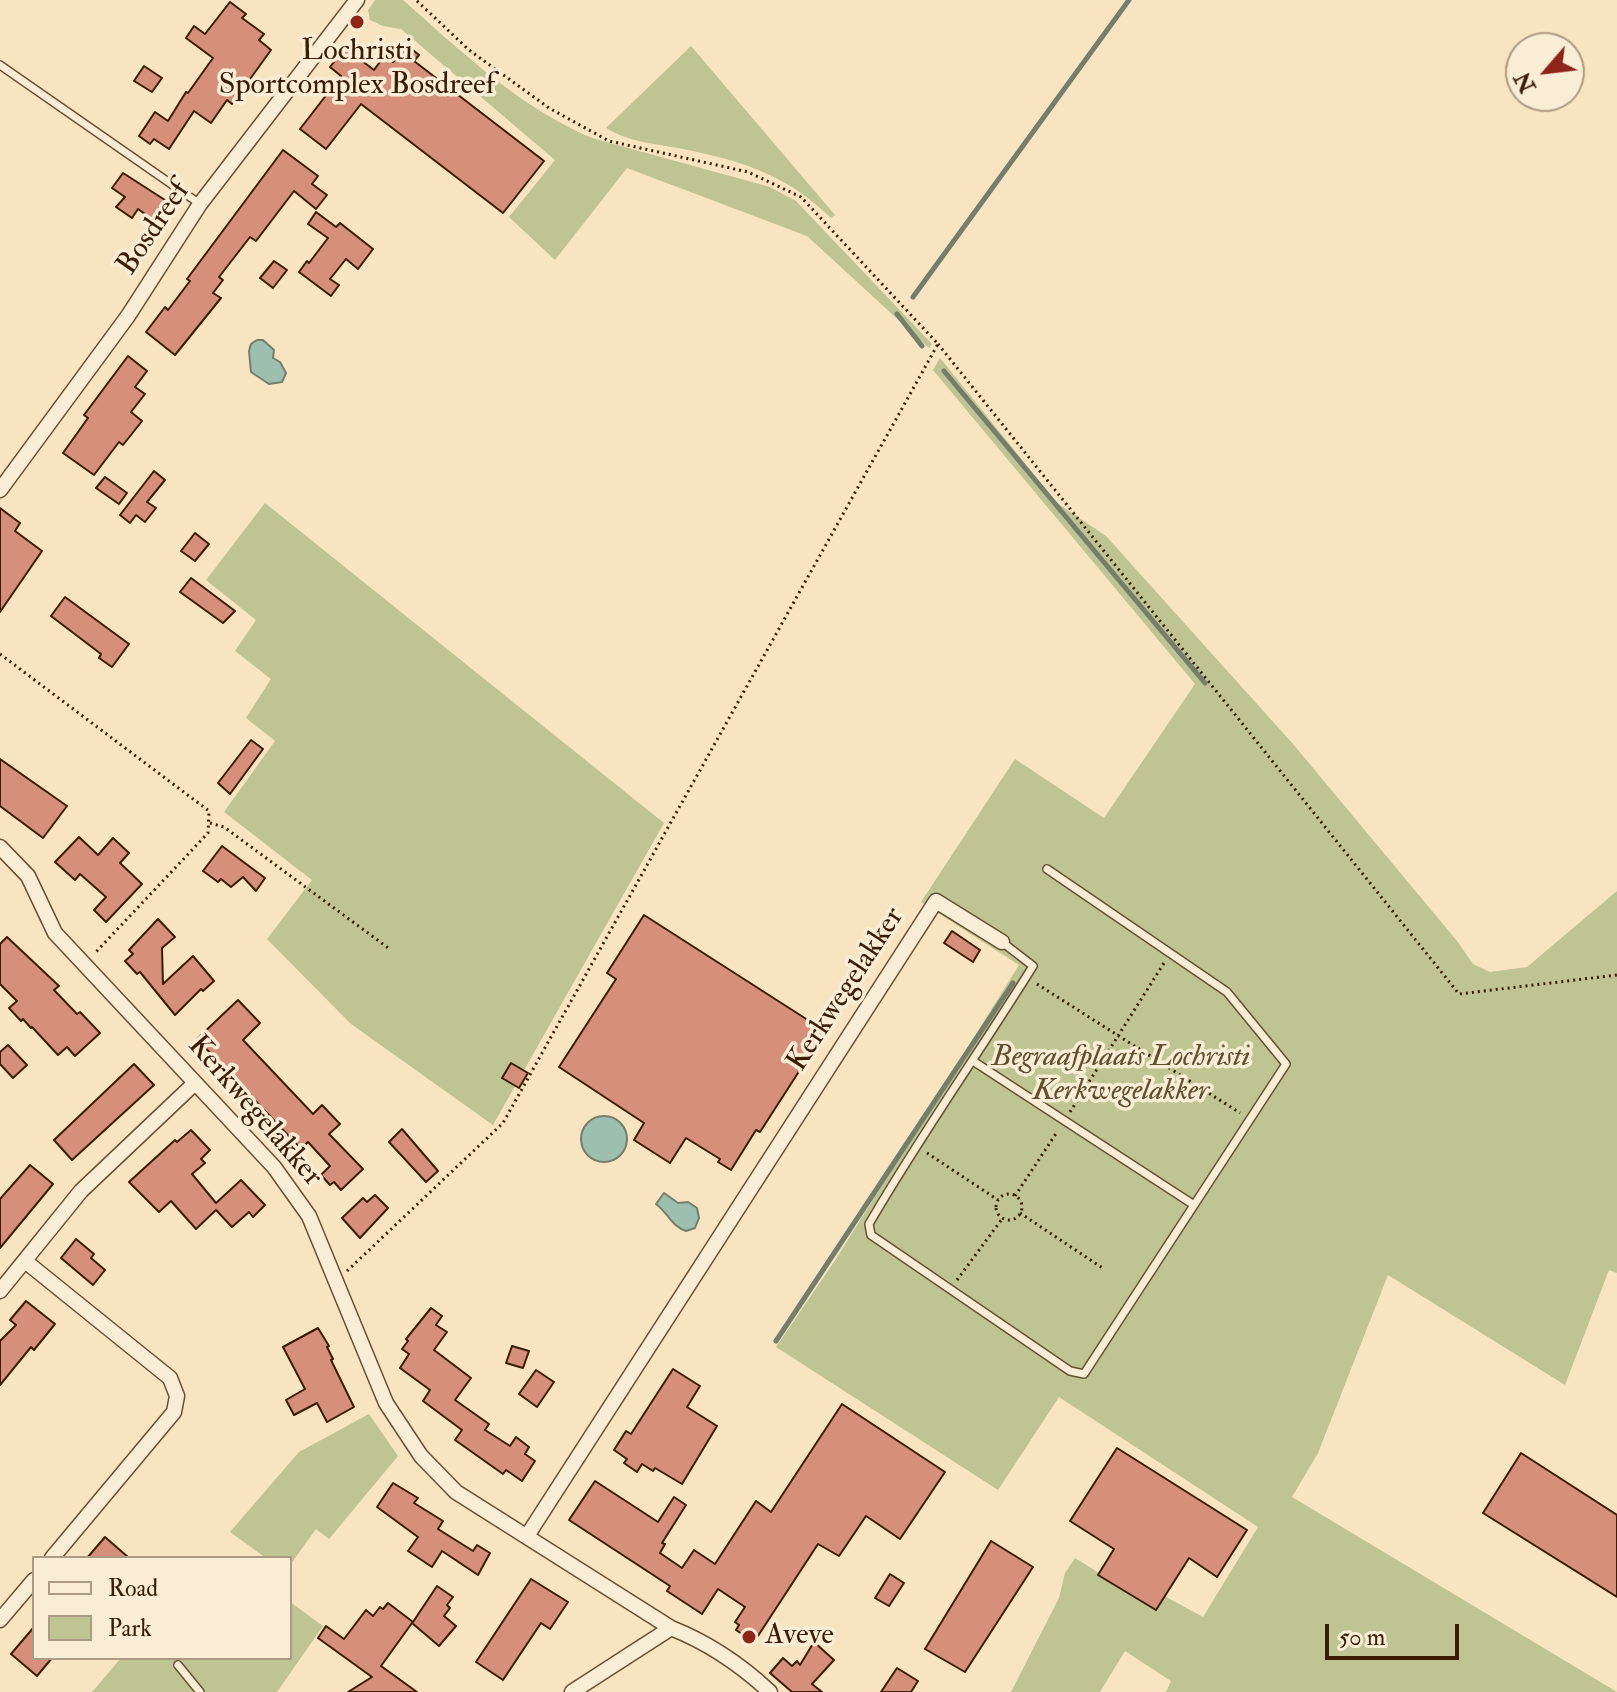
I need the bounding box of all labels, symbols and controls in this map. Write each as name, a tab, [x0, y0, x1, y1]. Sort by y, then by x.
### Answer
marker: Lochristi Sportcomplex Bosdreef	[348, 13, 366, 31]
north arrow	[1505, 32, 1585, 112]
place label: Lochristi Sportcomplex Bosdreef	[219, 35, 495, 106]
text: N	[1509, 67, 1543, 98]
street label: Bosdreef	[111, 175, 199, 283]
street label: Kerkwegelakker	[781, 901, 913, 1079]
street label: Kerkwegelakker	[179, 1029, 329, 1195]
park label: Begraafplaats Lochristi Kerkwegelakker	[992, 1041, 1250, 1112]
legend	[32, 1556, 292, 1660]
text: Road	[108, 1573, 158, 1604]
scale bar	[1329, 1608, 1463, 1658]
text: Park	[108, 1613, 152, 1644]
place label: Aveve	[765, 1619, 834, 1655]
text: 50 m	[1339, 1622, 1385, 1653]
marker: Aveve	[740, 1628, 758, 1646]

